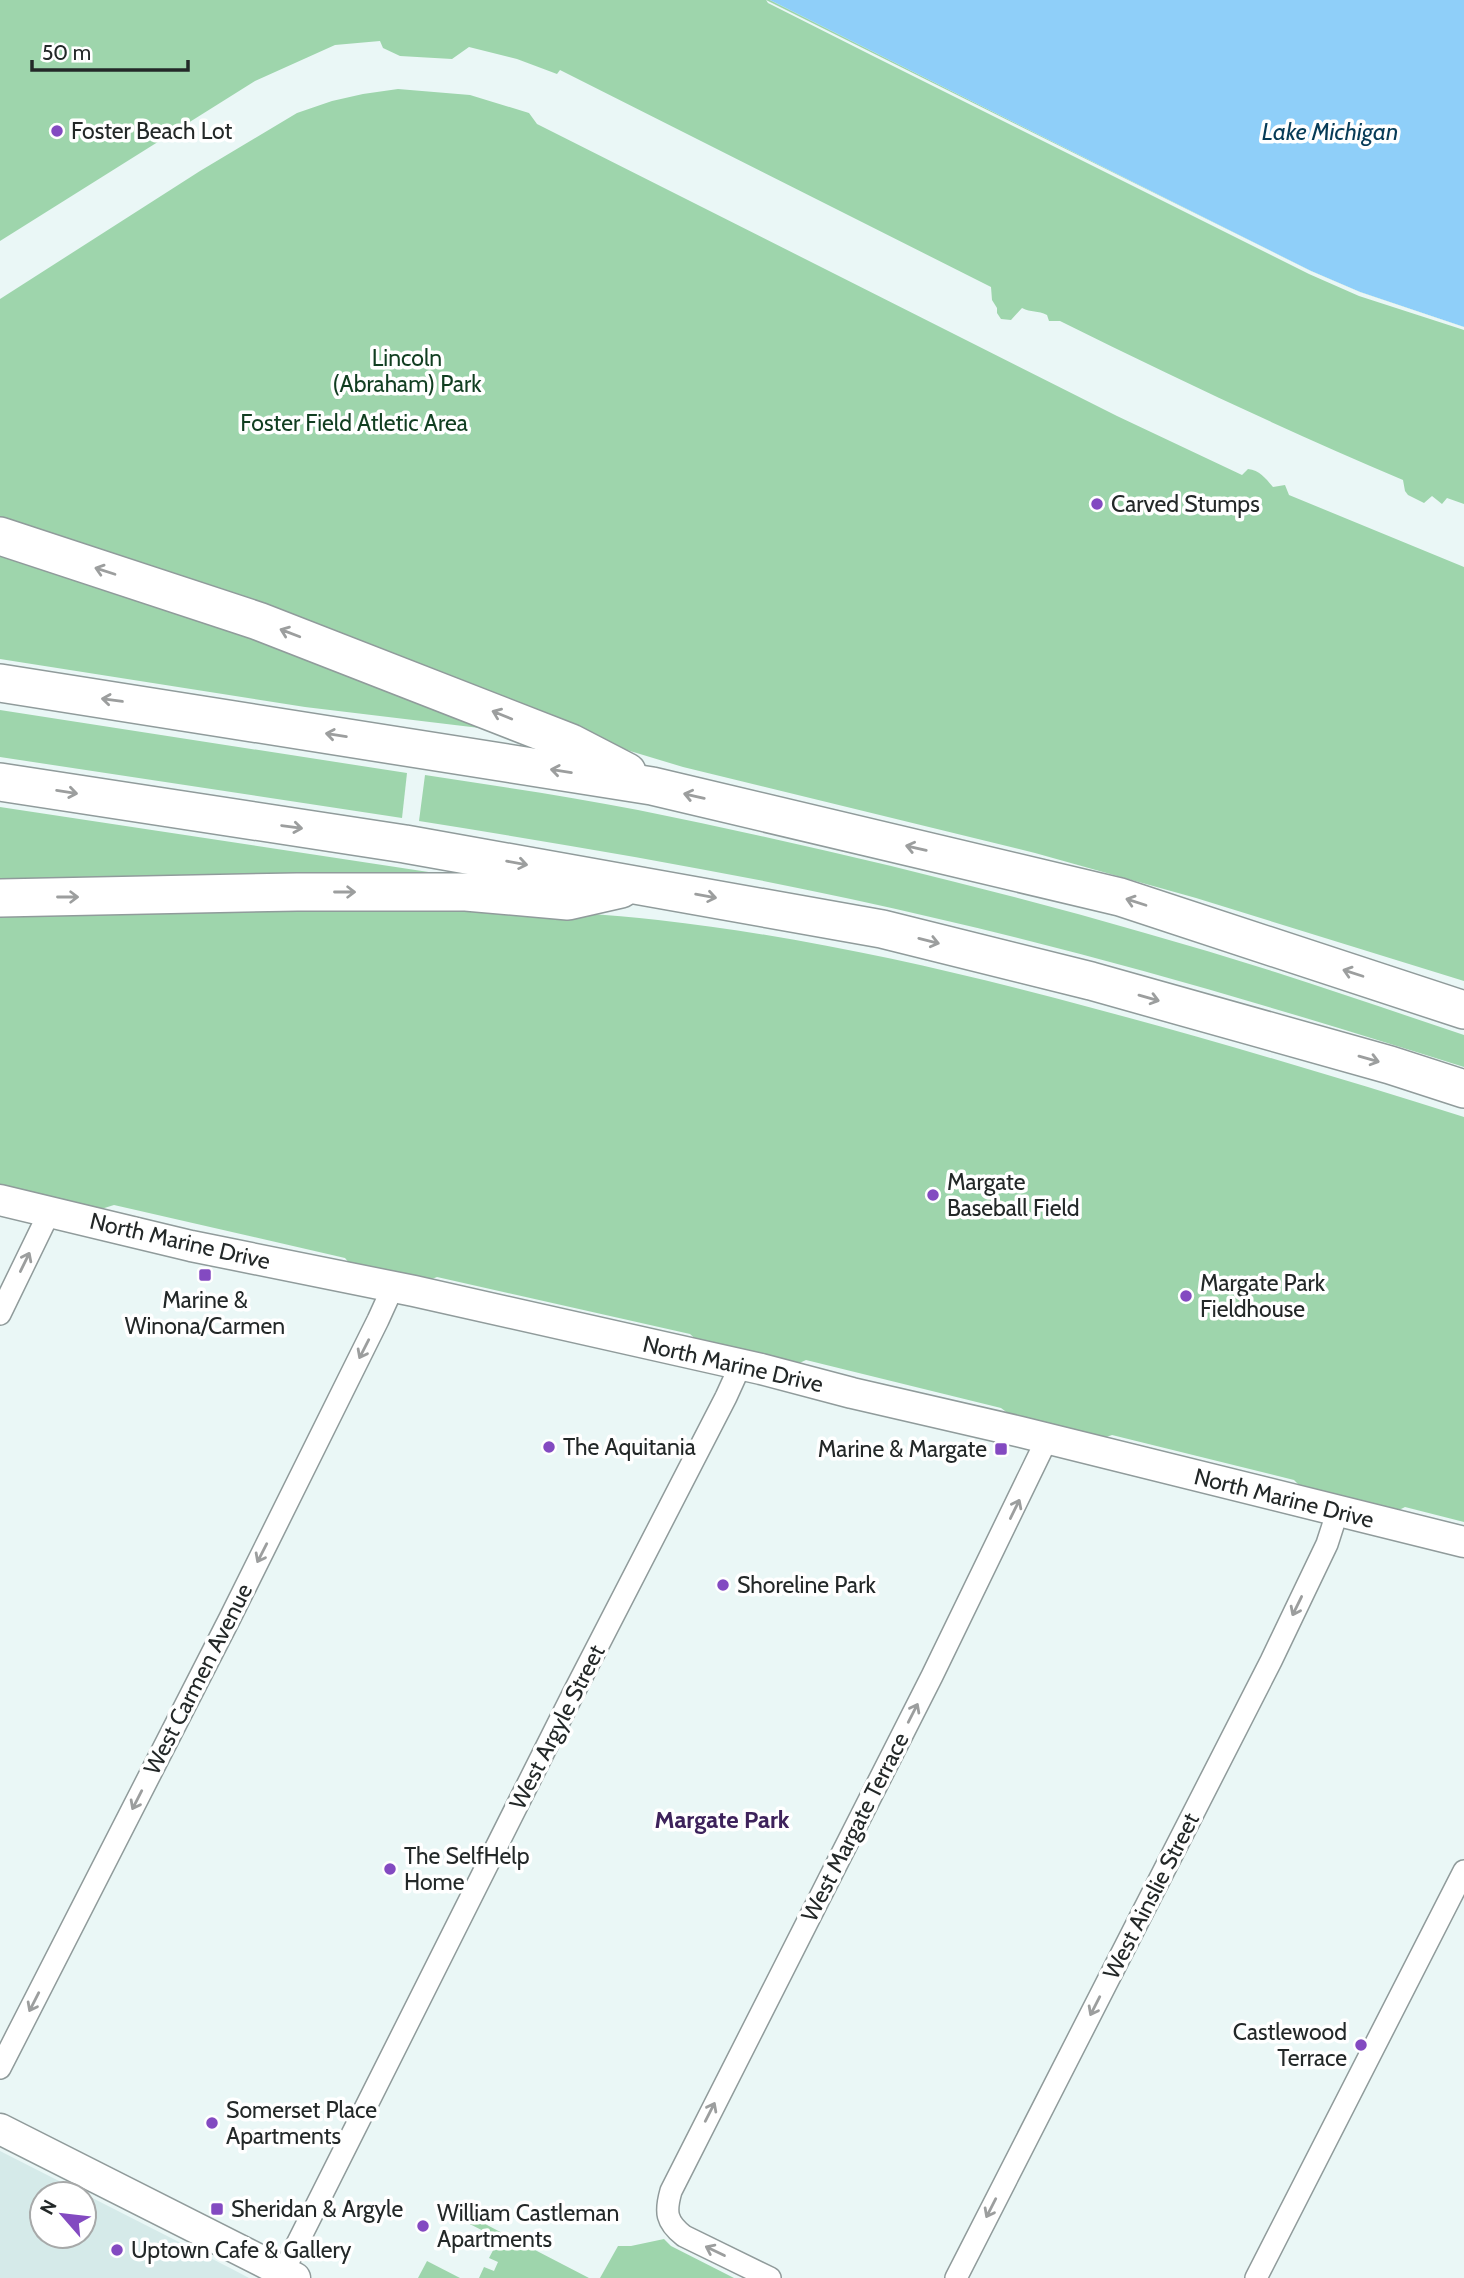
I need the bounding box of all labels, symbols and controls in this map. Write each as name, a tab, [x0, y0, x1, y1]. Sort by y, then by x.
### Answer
scale bar	[32, 28, 187, 72]
text: 50 m	[42, 40, 91, 65]
place label: Foster Beach Lot	[71, 117, 232, 145]
water label: Lake Michigan	[1262, 117, 1398, 146]
marker: Foster Beach Lot	[49, 123, 65, 139]
park label: Lincoln (Abraham) Park	[332, 344, 482, 398]
park label: Foster Field Atletic Area	[240, 409, 468, 437]
place label: Carved Stumps	[1111, 490, 1260, 518]
marker: Carved Stumps	[1089, 496, 1105, 512]
one-way arrow	[94, 564, 116, 577]
one-way arrow	[280, 626, 302, 639]
one-way arrow	[101, 693, 123, 706]
one-way arrow	[492, 708, 514, 721]
one-way arrow	[325, 729, 348, 742]
one-way arrow	[550, 764, 573, 777]
one-way arrow	[56, 786, 78, 799]
one-way arrow	[683, 789, 706, 802]
one-way arrow	[280, 821, 303, 834]
one-way arrow	[905, 841, 928, 854]
one-way arrow	[505, 857, 528, 871]
one-way arrow	[333, 885, 356, 899]
one-way arrow	[694, 890, 717, 903]
one-way arrow	[56, 891, 79, 904]
one-way arrow	[1126, 895, 1148, 907]
one-way arrow	[917, 935, 940, 948]
one-way arrow	[1342, 966, 1364, 978]
one-way arrow	[1138, 992, 1160, 1005]
one-way arrow	[1357, 1053, 1379, 1066]
place label: Margate Baseball Field	[947, 1168, 1080, 1222]
marker: Margate Baseball Field	[925, 1187, 941, 1203]
street label: North Marine Drive	[87, 1207, 273, 1275]
one-way arrow	[19, 1252, 33, 1273]
marker: Marine & Winona/Carmen	[197, 1267, 213, 1283]
place label: Margate Park Fieldhouse	[1200, 1269, 1326, 1323]
place label: Marine & Winona/Carmen	[125, 1286, 285, 1340]
marker: Margate Park Fieldhouse	[1178, 1288, 1194, 1304]
street label: North Marine Drive	[640, 1330, 826, 1398]
one-way arrow	[356, 1338, 370, 1359]
place label: The Aquitania	[563, 1433, 696, 1461]
place label: Marine & Margate	[818, 1435, 987, 1463]
marker: The Aquitania	[541, 1439, 557, 1455]
marker: Marine & Margate	[993, 1441, 1009, 1457]
street label: North Marine Drive	[1191, 1462, 1377, 1534]
one-way arrow	[1008, 1499, 1022, 1520]
one-way arrow	[255, 1542, 269, 1563]
place label: Shoreline Park	[737, 1571, 876, 1599]
marker: Shoreline Park	[715, 1577, 731, 1593]
street label: West Carmen Avenue	[138, 1579, 258, 1779]
one-way arrow	[1290, 1595, 1303, 1616]
street label: West Argyle Street	[503, 1640, 611, 1814]
one-way arrow	[907, 1703, 921, 1724]
street label: West Margate Terrace	[795, 1728, 915, 1926]
one-way arrow	[130, 1789, 144, 1809]
district label: Margate Park	[655, 1805, 790, 1834]
street label: West Ainslie Street	[1097, 1808, 1205, 1984]
place label: The SelfHelp Home	[404, 1842, 530, 1896]
marker: The SelfHelp Home	[382, 1861, 398, 1877]
one-way arrow	[26, 1991, 40, 2012]
one-way arrow	[1087, 1995, 1101, 2015]
place label: Castlewood Terrace	[1233, 2018, 1347, 2072]
marker: Castlewood Terrace	[1353, 2037, 1369, 2053]
place label: Somerset Place Apartments	[226, 2096, 377, 2150]
one-way arrow	[704, 2102, 718, 2123]
marker: Somerset Place Apartments	[204, 2115, 220, 2131]
north arrow	[28, 2180, 98, 2250]
place label: Sheridan & Argyle	[231, 2195, 403, 2223]
text: N	[35, 2196, 62, 2219]
one-way arrow	[984, 2197, 998, 2218]
place label: William Castleman Apartments	[437, 2199, 619, 2253]
marker: Sheridan & Argyle	[209, 2201, 225, 2217]
marker: William Castleman Apartments	[415, 2218, 431, 2234]
place label: Uptown Cafe & Gallery	[131, 2236, 352, 2264]
marker: Uptown Cafe & Gallery	[109, 2242, 125, 2258]
one-way arrow	[705, 2243, 726, 2257]

